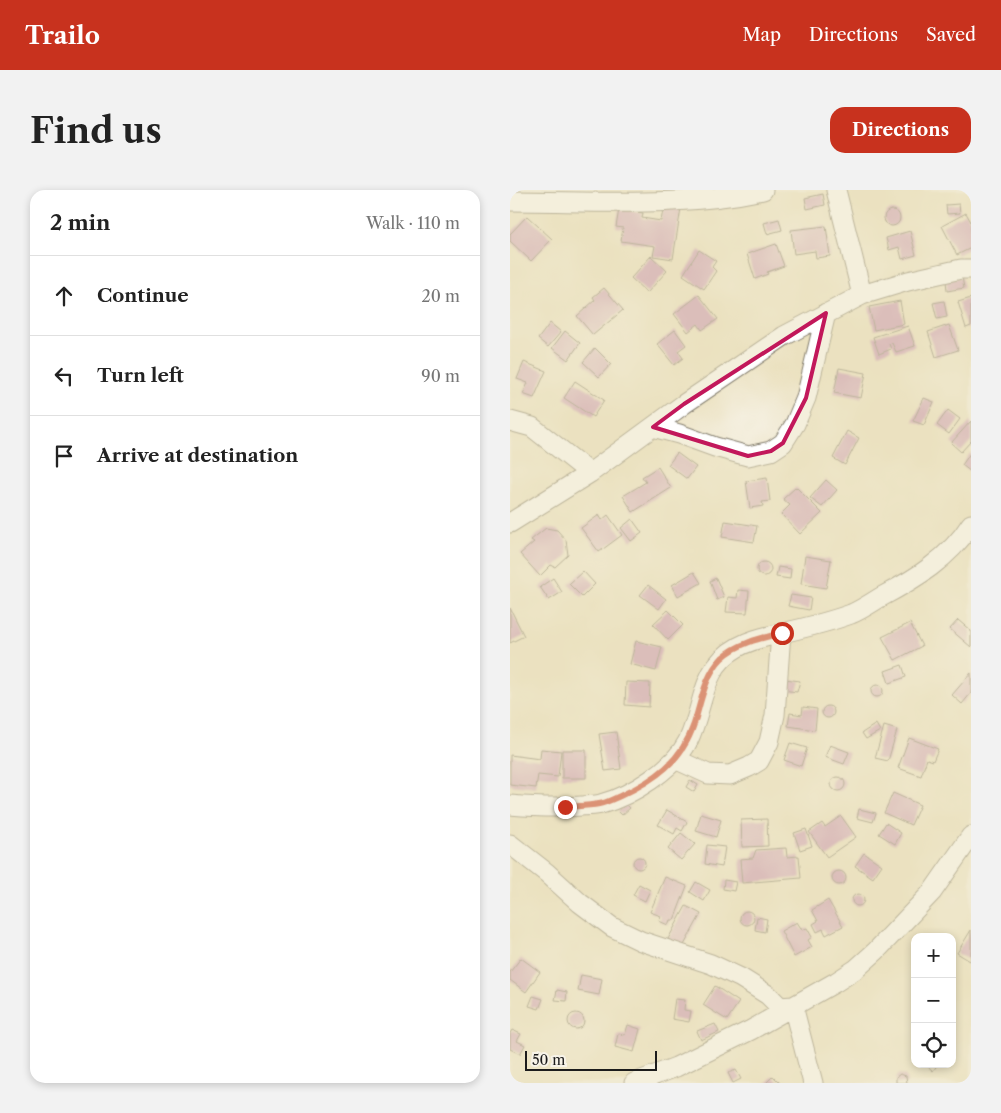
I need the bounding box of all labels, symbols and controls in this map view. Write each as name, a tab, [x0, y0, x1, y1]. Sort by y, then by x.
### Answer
text: Trailo	[25, 21, 100, 50]
text: Map	[742, 24, 781, 46]
text: Directions	[809, 24, 898, 46]
text: Saved	[926, 24, 976, 46]
button: Directions	[830, 107, 971, 153]
text: Find us	[30, 109, 162, 152]
text: 2 min	[50, 210, 110, 235]
text: Walk · 110 m	[366, 213, 460, 233]
icon: ahead	[50, 282, 78, 310]
text: Continue	[97, 284, 189, 307]
text: 20 m	[421, 286, 460, 306]
icon: left	[50, 362, 78, 390]
text: Turn left	[97, 364, 184, 387]
text: 90 m	[421, 366, 460, 386]
icon: arrive	[50, 442, 78, 470]
text: Arrive at destination	[97, 444, 298, 467]
route start	[771, 622, 794, 645]
route end	[554, 796, 577, 819]
map controls	[911, 933, 956, 1068]
button: +	[911, 933, 956, 978]
button: −	[911, 978, 956, 1023]
button: locate	[911, 1023, 956, 1068]
scale bar	[525, 1048, 658, 1071]
text: 50 m	[532, 1051, 565, 1069]

